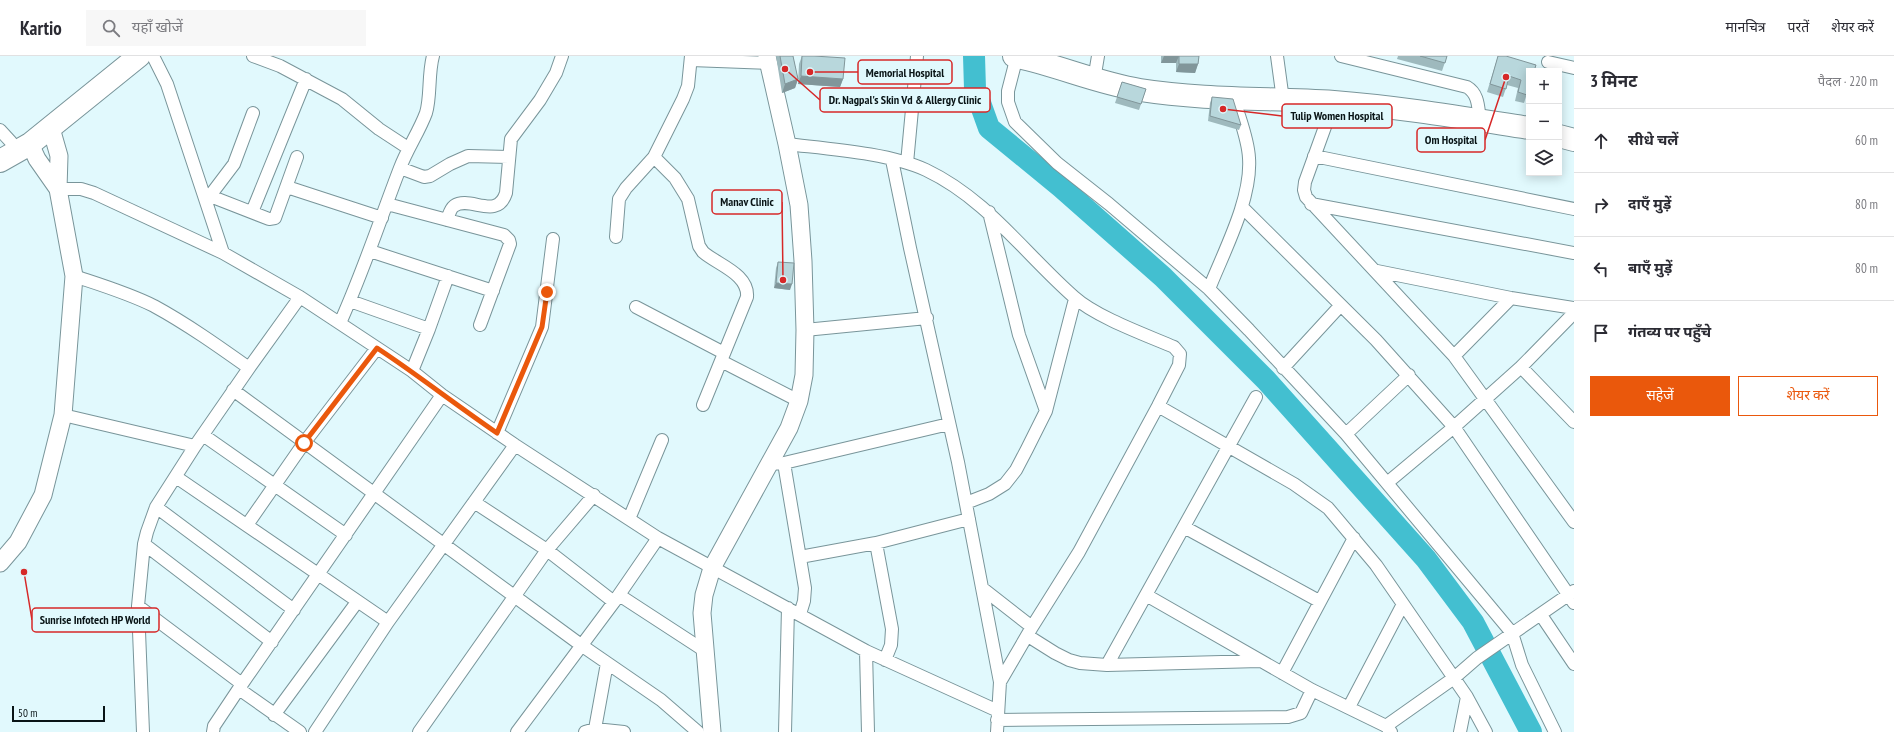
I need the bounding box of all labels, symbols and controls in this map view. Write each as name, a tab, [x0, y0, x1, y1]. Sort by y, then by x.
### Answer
search box	[86, 10, 366, 46]
text: Kartio	[20, 16, 62, 40]
icon: search	[100, 17, 122, 39]
text: यहाँ खोजें	[132, 17, 183, 36]
text: मानचित्र	[1726, 18, 1766, 36]
text: परतें	[1788, 18, 1809, 36]
text: शेयर करें	[1831, 18, 1874, 36]
callout: Memorial Hospital	[858, 60, 952, 84]
text: Memorial Hospital	[866, 65, 944, 80]
map controls	[1526, 68, 1562, 176]
button: +	[1526, 68, 1562, 104]
text: 3 मिनट	[1590, 70, 1637, 92]
text: पैदल · 220 m	[1818, 73, 1878, 90]
callout: Dr. Nagpal's Skin Vd & Allergy Clinic	[820, 88, 990, 112]
text: Dr. Nagpal's Skin Vd & Allergy Clinic	[829, 92, 982, 107]
callout: Tulip Women Hospital	[1282, 104, 1392, 128]
button: −	[1526, 104, 1562, 140]
text: Tulip Women Hospital	[1291, 108, 1384, 123]
callout: Om Hospital	[1417, 128, 1485, 152]
icon: ahead	[1590, 130, 1612, 152]
text: सीधे चलें	[1628, 130, 1678, 149]
text: Om Hospital	[1425, 132, 1477, 147]
text: 60 m	[1855, 132, 1878, 149]
button: layers	[1526, 140, 1562, 176]
callout: Manav Clinic	[712, 190, 782, 214]
text: Manav Clinic	[720, 194, 774, 209]
icon: right	[1590, 194, 1612, 216]
text: दाएँ मुड़ें	[1628, 194, 1671, 213]
text: 80 m	[1855, 196, 1878, 213]
icon: left	[1590, 258, 1612, 280]
text: बाएँ मुड़ें	[1628, 258, 1672, 277]
text: 80 m	[1855, 260, 1878, 277]
route end	[538, 283, 556, 301]
icon: arrive	[1590, 322, 1612, 344]
text: गंतव्य पर पहुँचे	[1628, 322, 1711, 341]
button: सहेजें	[1590, 376, 1730, 416]
button: शेयर करें	[1738, 376, 1878, 416]
route start	[295, 434, 313, 452]
callout: Sunrise Infotech HP World	[32, 608, 159, 632]
text: Sunrise Infotech HP World	[40, 612, 150, 627]
scale bar	[12, 704, 105, 723]
text: 50 m	[18, 706, 37, 720]

